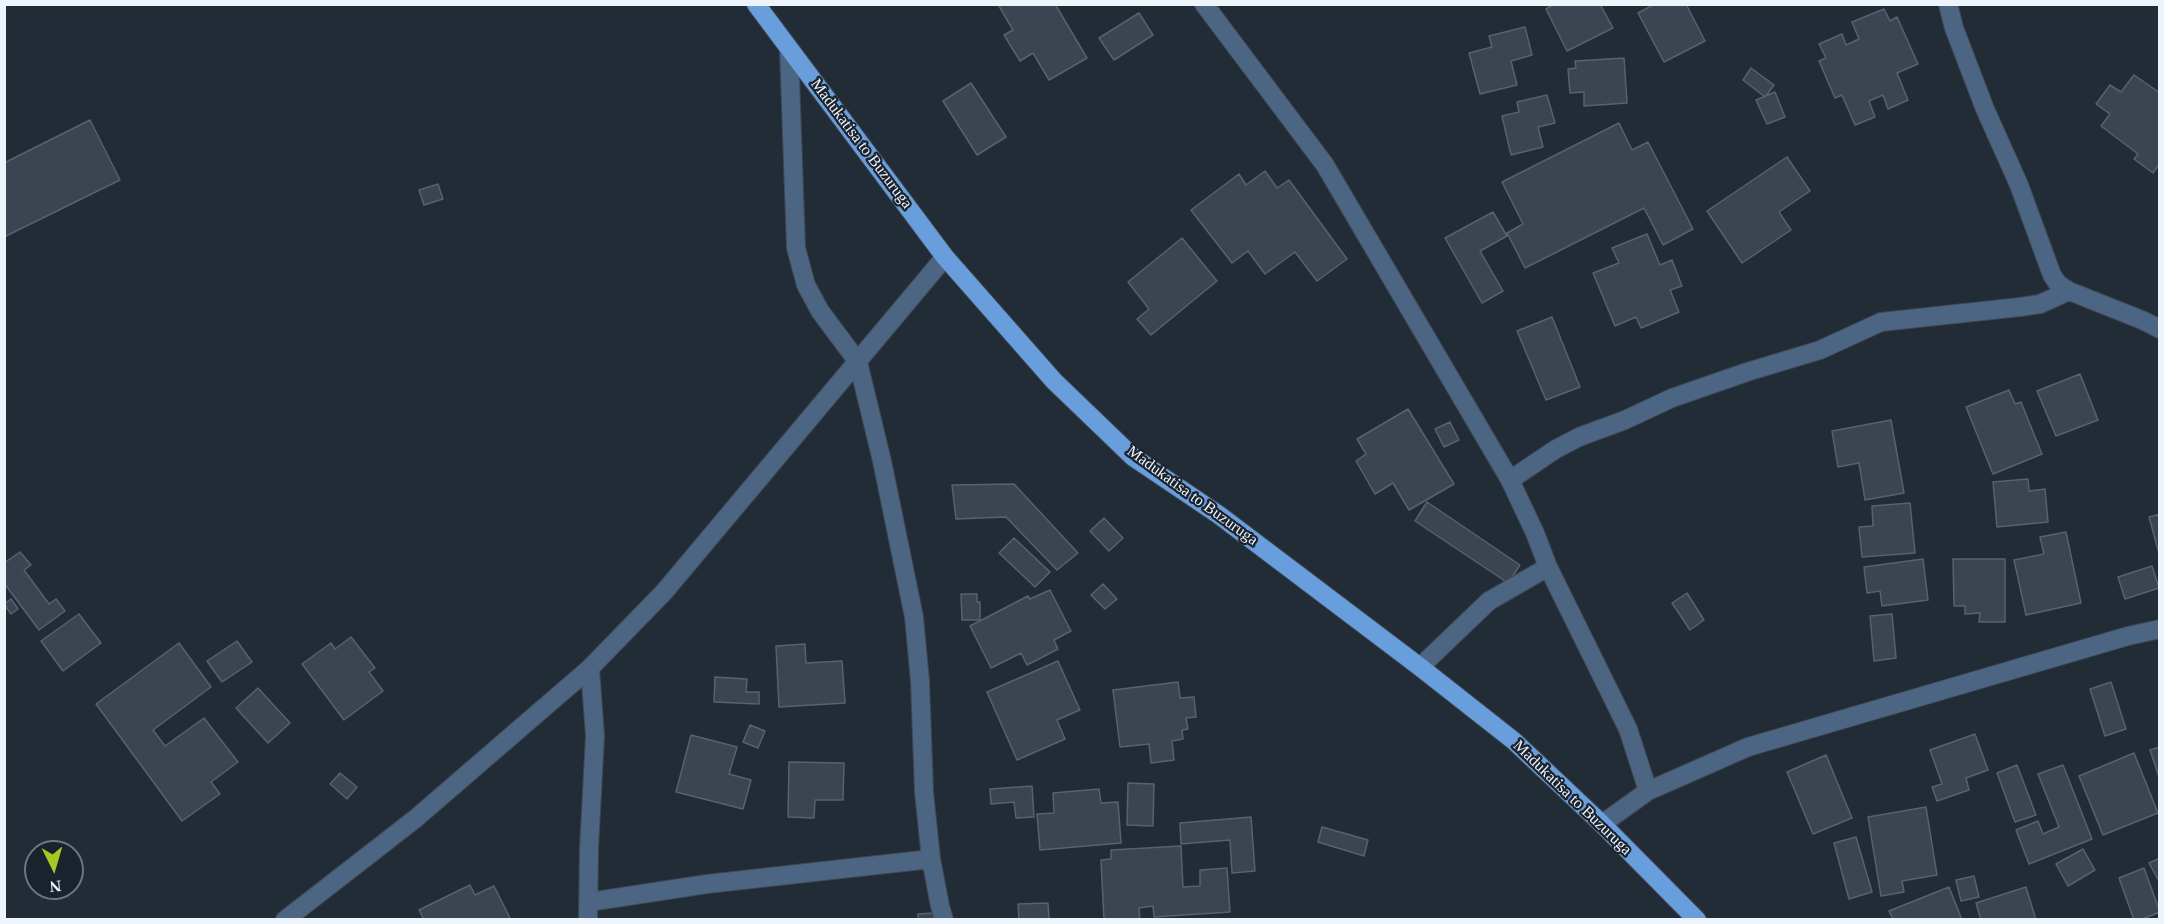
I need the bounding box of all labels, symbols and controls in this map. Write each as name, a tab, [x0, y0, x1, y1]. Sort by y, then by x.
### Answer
street label: Madukatisa to Buzuruga	[806, 75, 916, 213]
street label: Madukatisa to Buzuruga	[1123, 442, 1261, 550]
street label: Madukatisa to Buzuruga	[1509, 736, 1635, 860]
north arrow	[24, 840, 84, 900]
text: N	[49, 877, 62, 895]

